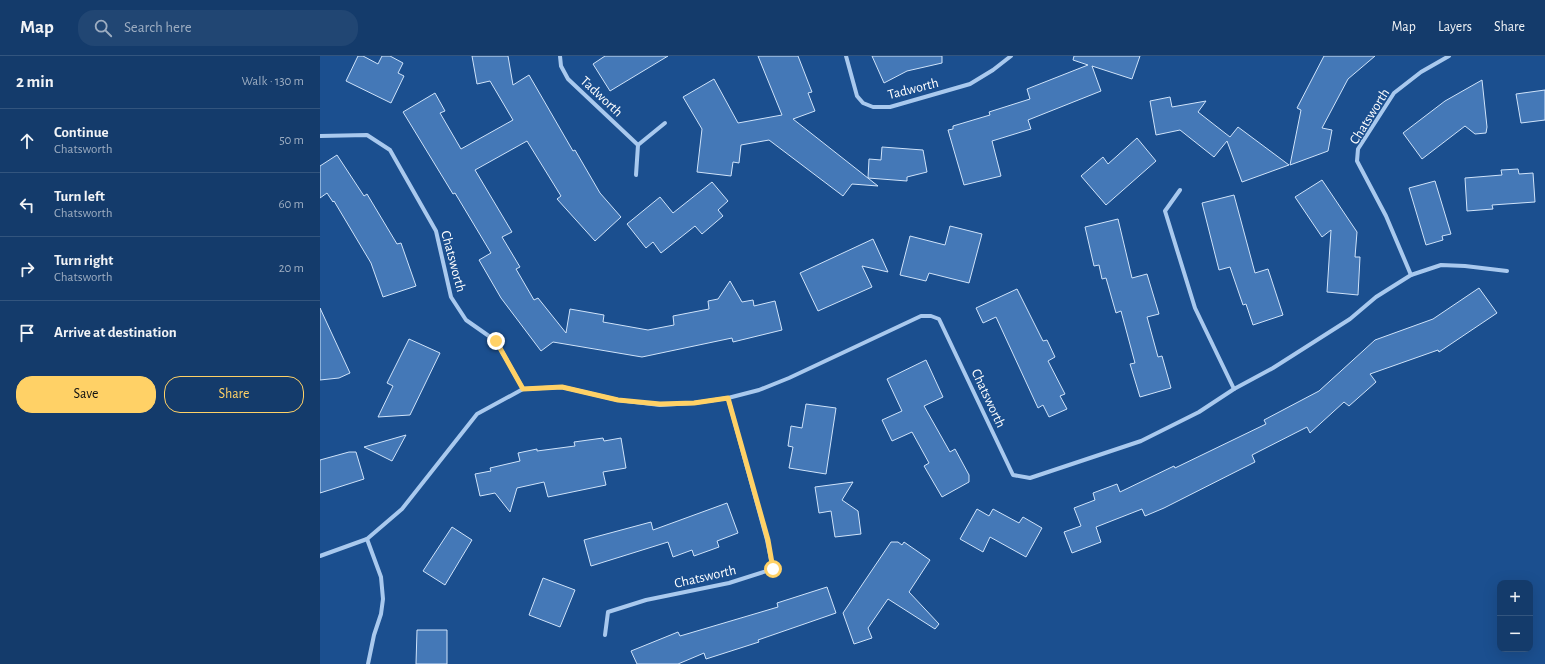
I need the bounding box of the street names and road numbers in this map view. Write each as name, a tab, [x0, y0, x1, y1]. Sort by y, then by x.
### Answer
street label: Tadworth	[578, 74, 625, 120]
street label: Tadworth	[886, 76, 940, 102]
street label: Chatsworth	[1347, 86, 1392, 147]
street label: Chatsworth	[438, 229, 468, 293]
street label: Chatsworth	[968, 367, 1008, 430]
street label: Chatsworth	[673, 563, 737, 591]

